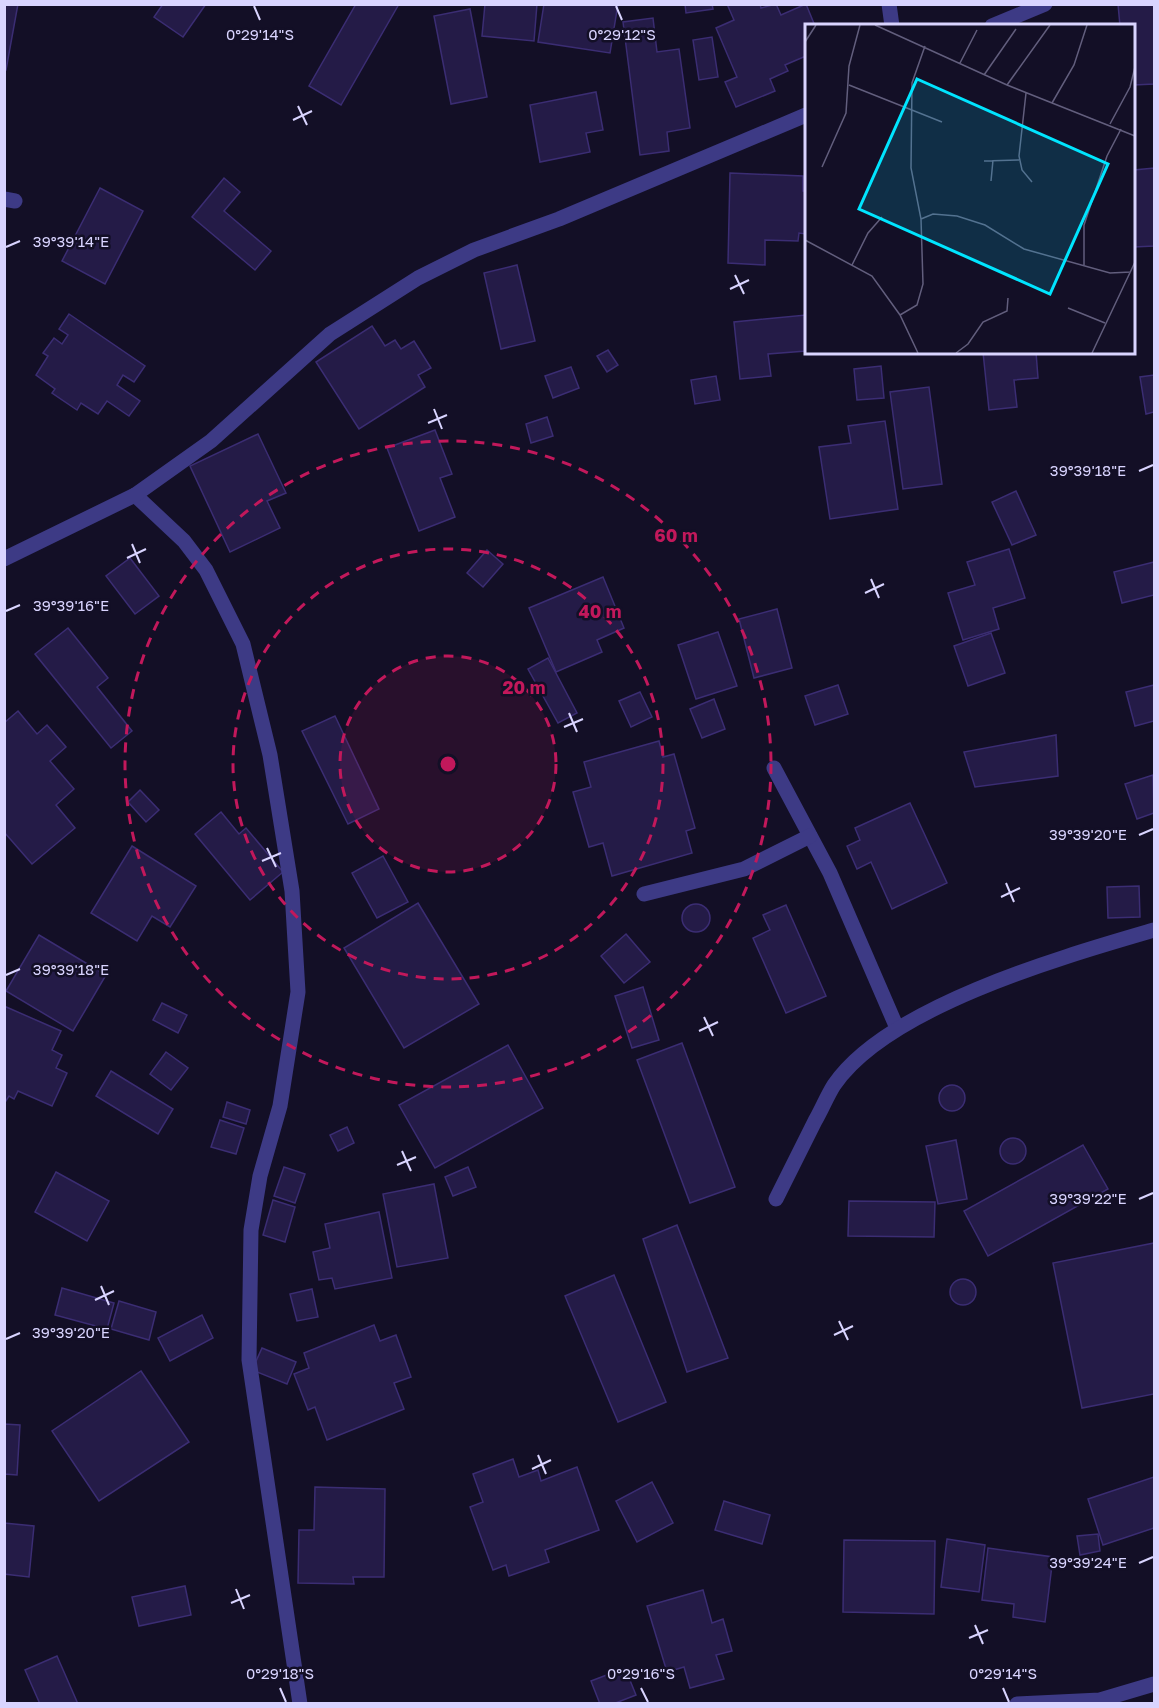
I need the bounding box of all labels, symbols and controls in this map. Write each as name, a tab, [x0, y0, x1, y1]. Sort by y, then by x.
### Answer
inset map	[805, 24, 1135, 354]
text: 0°29'14"S	[226, 25, 294, 43]
text: 0°29'12"S	[588, 25, 656, 43]
text: 39°39'14"E	[33, 232, 109, 250]
text: 39°39'18"E	[1050, 461, 1126, 479]
text: 60 m	[654, 524, 698, 546]
text: 39°39'16"E	[33, 596, 109, 614]
text: 40 m	[578, 600, 622, 622]
text: 20 m	[503, 676, 545, 698]
centre of rings	[438, 754, 458, 774]
text: 39°39'20"E	[1049, 825, 1127, 843]
text: 39°39'18"E	[33, 960, 109, 978]
text: 39°39'22"E	[1049, 1189, 1127, 1207]
text: 39°39'20"E	[32, 1323, 110, 1341]
text: 39°39'24"E	[1049, 1553, 1127, 1571]
text: 0°29'18"S	[246, 1664, 314, 1682]
text: 0°29'16"S	[607, 1664, 675, 1682]
text: 0°29'14"S	[969, 1664, 1037, 1682]

